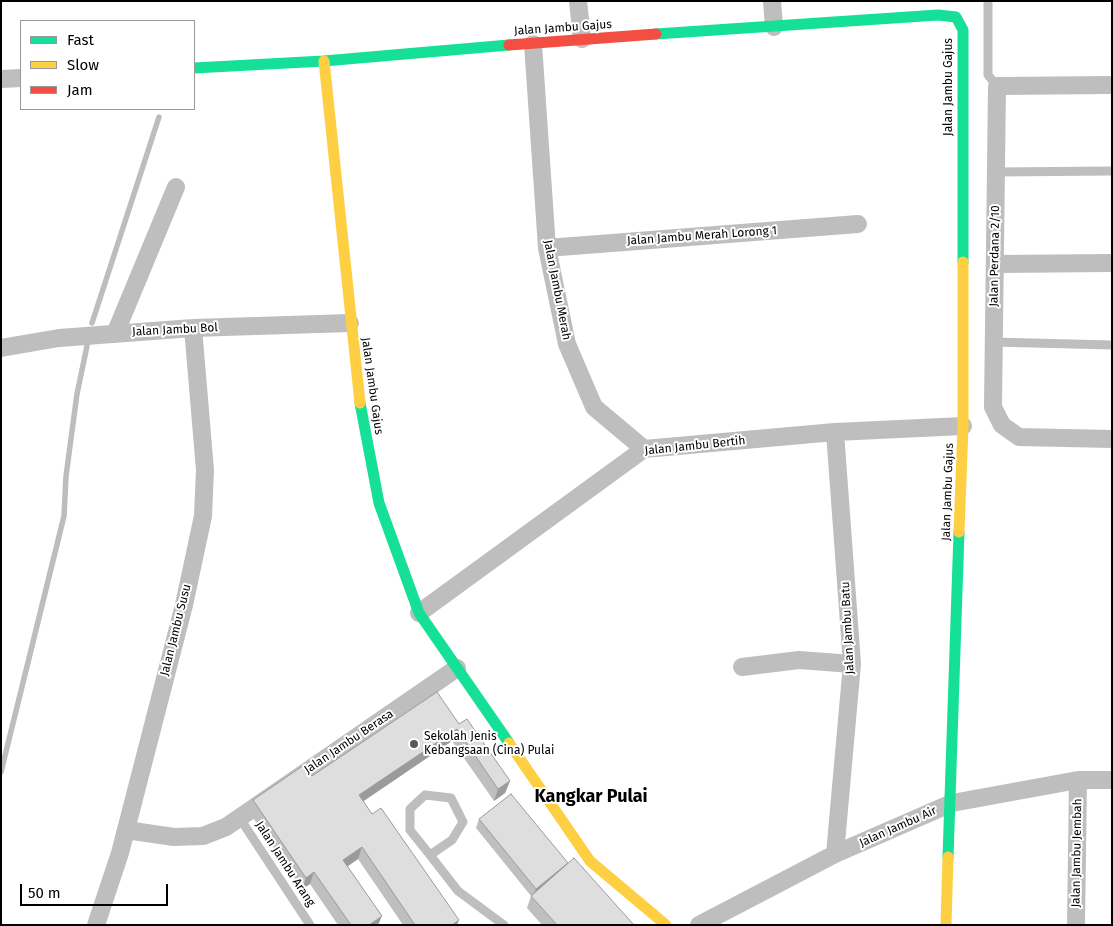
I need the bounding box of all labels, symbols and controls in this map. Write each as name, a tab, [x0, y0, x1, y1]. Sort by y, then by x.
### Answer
street label: Jalan Jambu Gajus	[514, 17, 612, 39]
legend	[20, 20, 195, 110]
text: Fast	[67, 31, 94, 49]
street label: Jalan Jambu Gajus	[942, 38, 956, 136]
text: Slow	[67, 56, 99, 74]
text: Jam	[67, 81, 93, 99]
street label: Jalan Perdana 2/10	[987, 205, 1003, 307]
street label: Jalan Jambu Merah Lorong 1	[626, 224, 778, 248]
street label: Jalan Jambu Merah	[540, 239, 574, 341]
street label: Jalan Jambu Bol	[132, 321, 218, 339]
street label: Jalan Jambu Gajus	[358, 336, 386, 436]
street label: Jalan Jambu Bertih	[644, 434, 746, 458]
street label: Jalan Jambu Gajus	[939, 443, 957, 541]
street label: Jalan Jambu Batu	[838, 581, 858, 675]
street label: Jalan Jambu Susu	[158, 583, 194, 677]
street label: Jalan Jambu Berasa	[302, 707, 396, 777]
place label: Sekolah Jenis Kebangsaan (Cina) Pulai	[424, 730, 554, 758]
marker: Sekolah Jenis Kebangsaan (Cina) Pulai	[408, 738, 420, 750]
district label: Kangkar Pulai	[534, 786, 648, 808]
street label: Jalan Jambu Jembah	[1069, 798, 1085, 908]
street label: Jalan Jambu Air	[857, 804, 939, 850]
street label: Jalan Jambu Arang	[252, 819, 318, 909]
scale bar	[22, 874, 170, 906]
text: 50 m	[28, 884, 61, 902]

